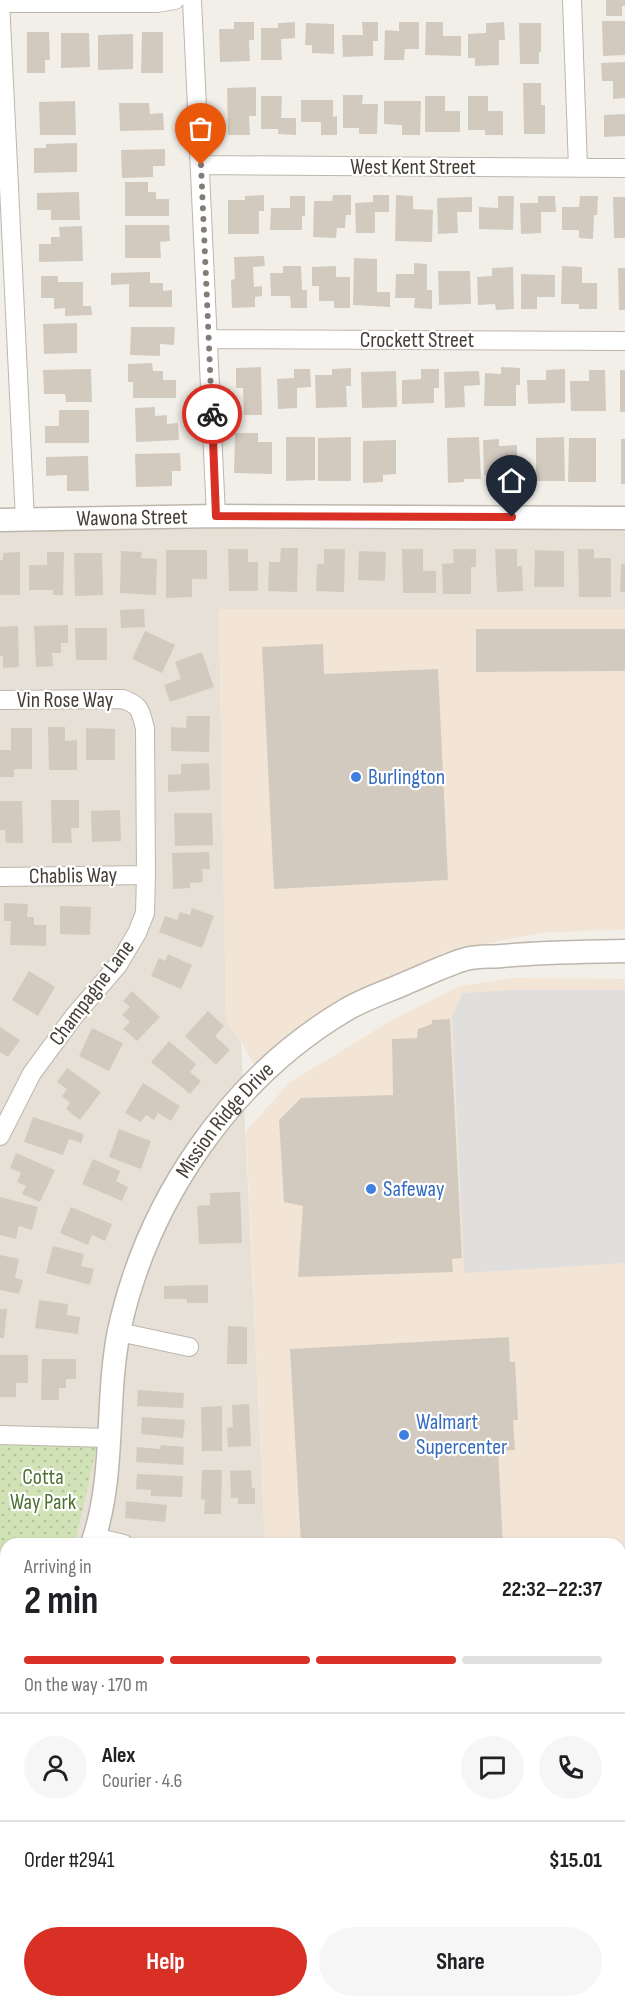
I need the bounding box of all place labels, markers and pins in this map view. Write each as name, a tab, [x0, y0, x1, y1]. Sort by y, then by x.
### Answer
pin	[175, 103, 226, 165]
pin	[486, 455, 537, 517]
place label: Burlington	[368, 764, 445, 791]
marker: Burlington	[349, 770, 363, 784]
place label: Safeway	[383, 1176, 445, 1203]
marker: Safeway	[364, 1182, 378, 1196]
place label: Walmart Supercenter	[416, 1409, 507, 1461]
marker: Walmart Supercenter	[397, 1428, 411, 1442]

